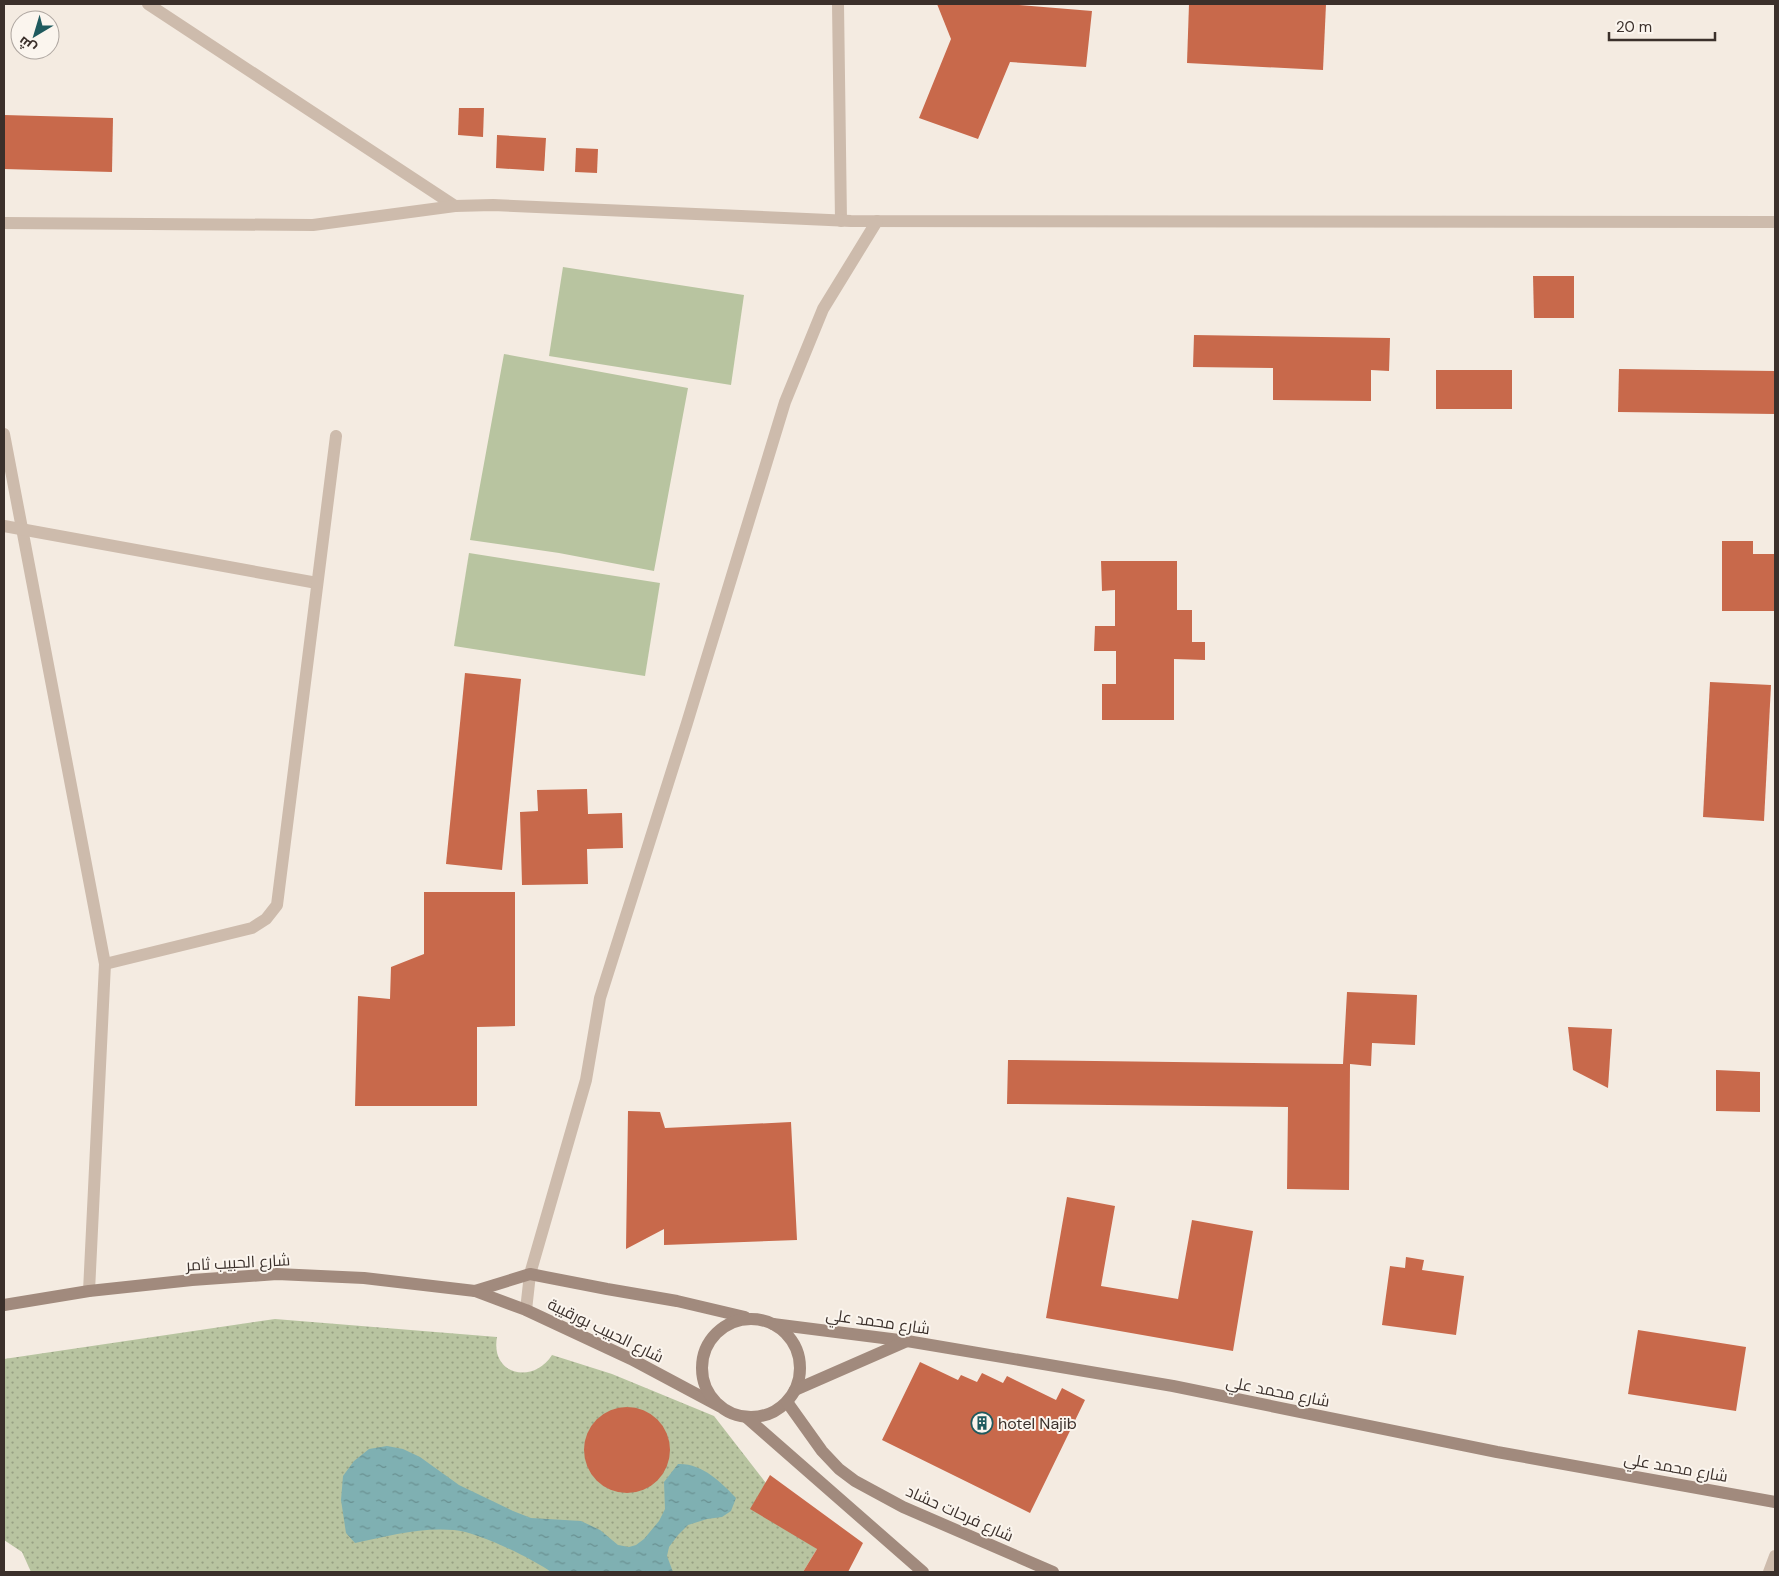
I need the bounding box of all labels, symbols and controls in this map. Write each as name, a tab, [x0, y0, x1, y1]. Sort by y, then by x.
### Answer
north arrow	[10, 10, 60, 60]
scale bar	[1609, 10, 1715, 42]
text: 20 m	[1616, 17, 1652, 37]
text: ش	[14, 33, 40, 58]
street label: شارع الحبيب ثامر	[184, 1249, 291, 1277]
street label: شارع الحبيب بورقيبة	[544, 1293, 667, 1368]
street label: شارع محمد علي	[824, 1304, 931, 1342]
street label: شارع محمد علي	[1224, 1371, 1331, 1415]
building icon: hotel Najib	[970, 1411, 994, 1435]
place label: hotel Najib	[998, 1413, 1077, 1434]
street label: شارع محمد علي	[1622, 1448, 1729, 1490]
street label: شارع فرحات حشاد	[902, 1480, 1017, 1547]

